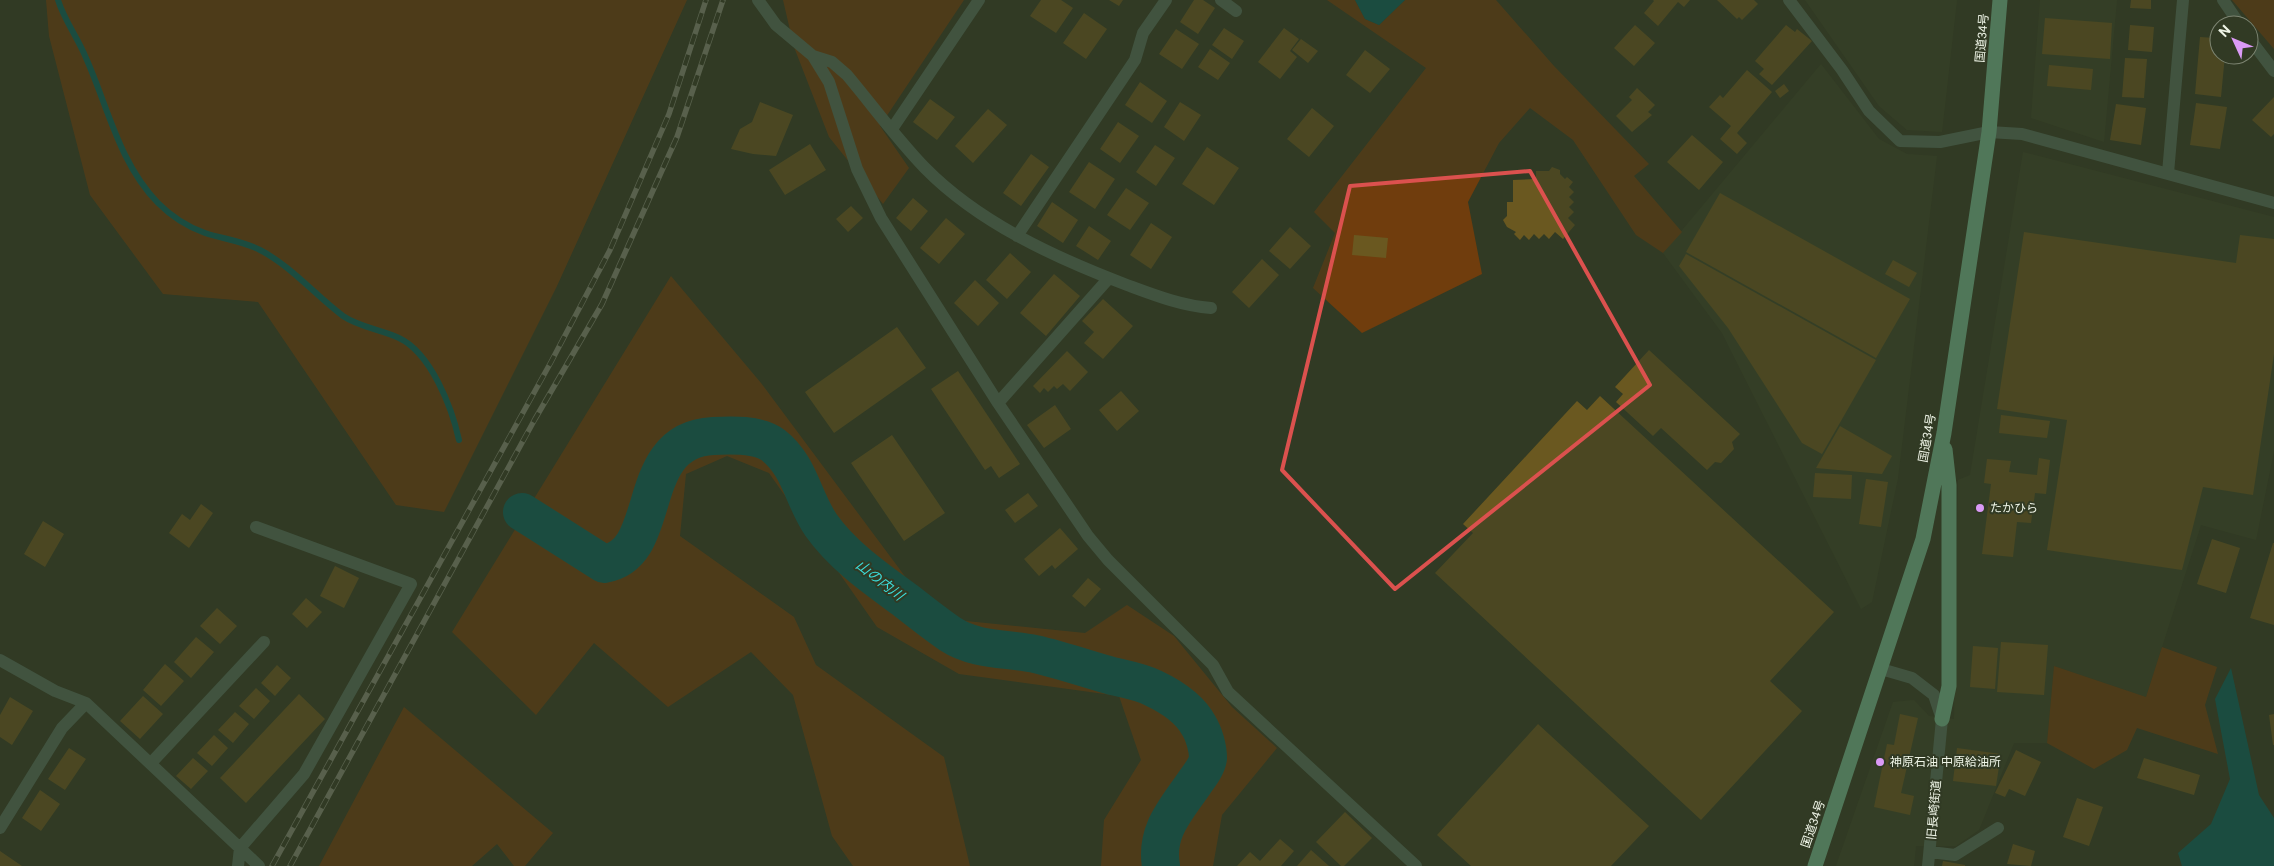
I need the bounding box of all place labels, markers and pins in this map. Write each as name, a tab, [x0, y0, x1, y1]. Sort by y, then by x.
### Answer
place label: たかひら	[1990, 501, 2038, 515]
marker: たかひら	[1974, 502, 1986, 514]
place label: 神原石油 中原給油所	[1890, 755, 2001, 769]
marker: 神原石油 中原給油所	[1874, 756, 1886, 768]

